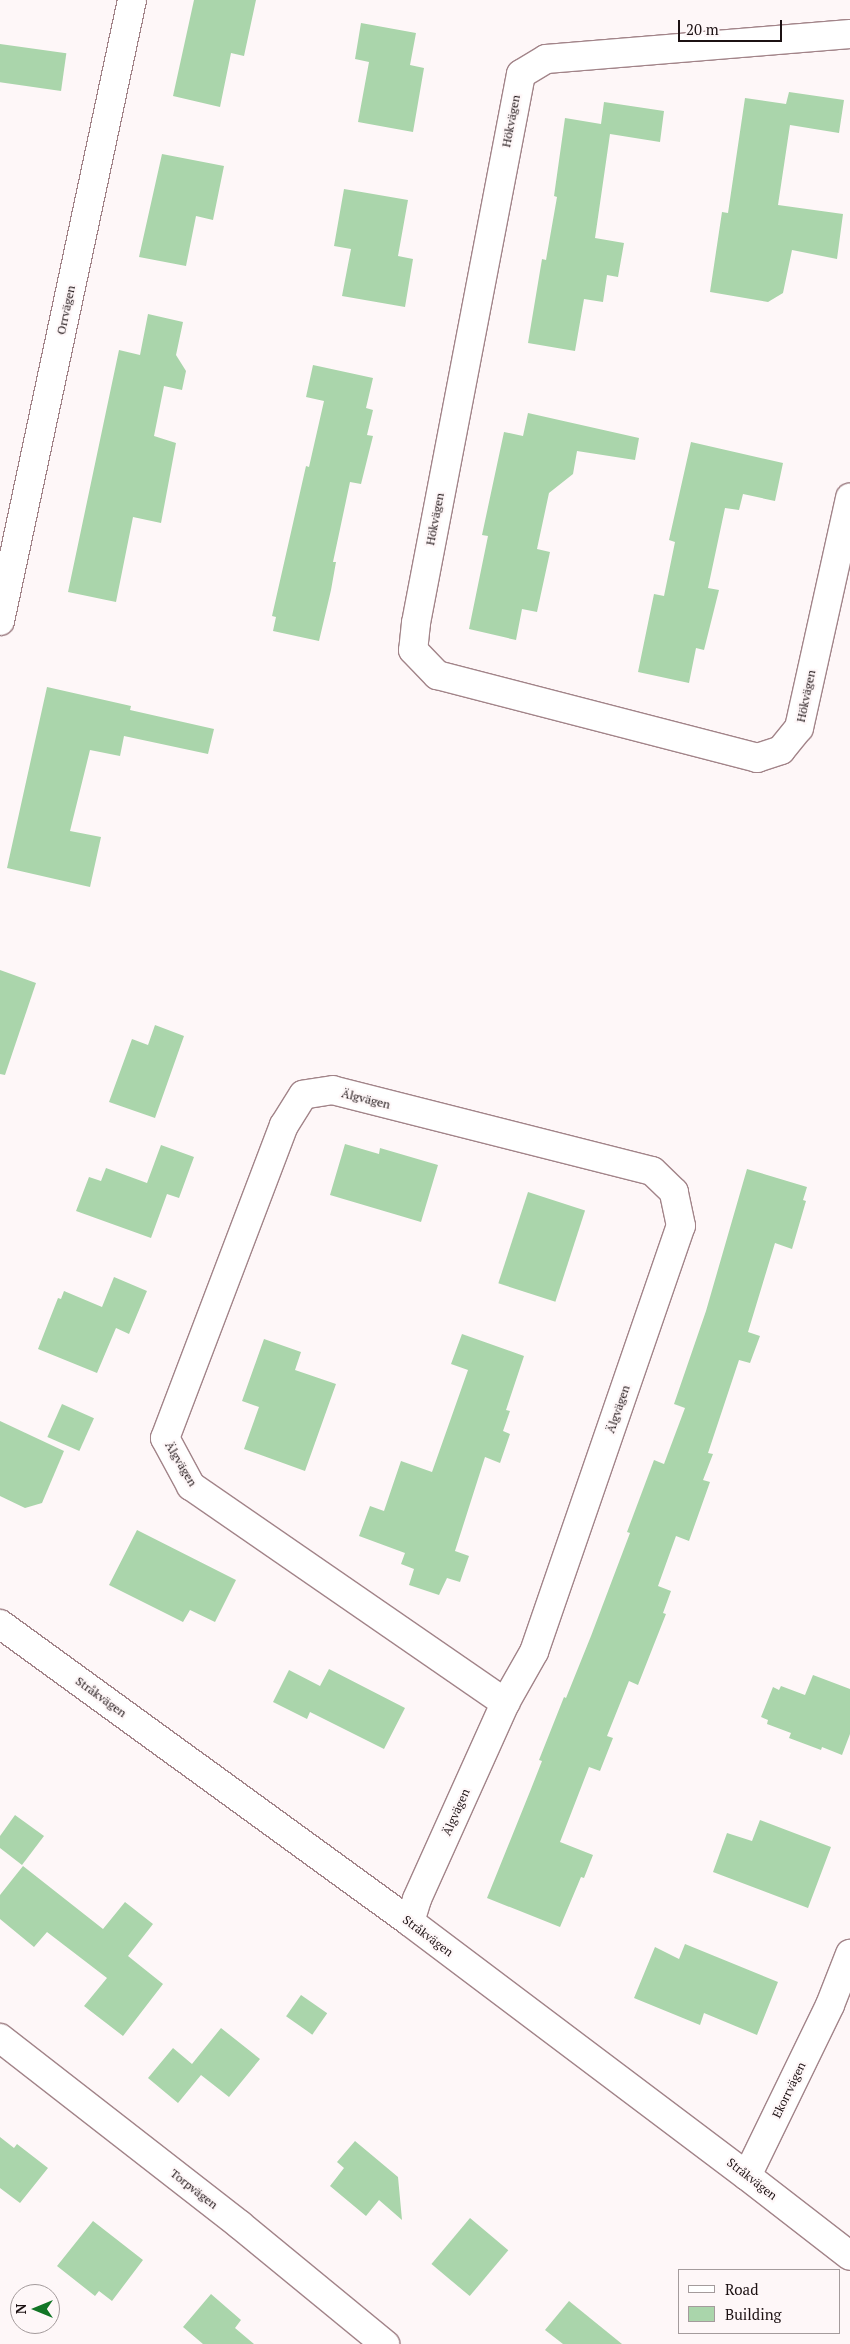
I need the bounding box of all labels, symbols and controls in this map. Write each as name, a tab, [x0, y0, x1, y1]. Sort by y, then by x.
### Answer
scale bar	[680, 10, 784, 42]
text: 20 m	[686, 19, 719, 39]
street label: Hökvägen	[499, 94, 523, 148]
street label: Orrvägen	[54, 284, 78, 336]
street label: Hökvägen	[423, 492, 447, 546]
street label: Hökvägen	[793, 668, 819, 724]
street label: Älgvägen	[340, 1086, 392, 1112]
street label: Älgvägen	[603, 1383, 633, 1435]
street label: Älgvägen	[162, 1439, 200, 1489]
street label: Stråkvägen	[73, 1674, 129, 1720]
street label: Älgvägen	[439, 1786, 473, 1838]
street label: Stråkvägen	[400, 1912, 456, 1960]
street label: Ekorrvägen	[769, 2060, 809, 2120]
street label: Stråkvägen	[724, 2155, 780, 2203]
street label: Torpvägen	[167, 2166, 221, 2212]
legend	[678, 2269, 840, 2334]
text: Road	[725, 2279, 758, 2299]
north arrow	[10, 2284, 60, 2334]
text: N	[11, 2304, 30, 2314]
text: Building	[725, 2304, 782, 2324]

